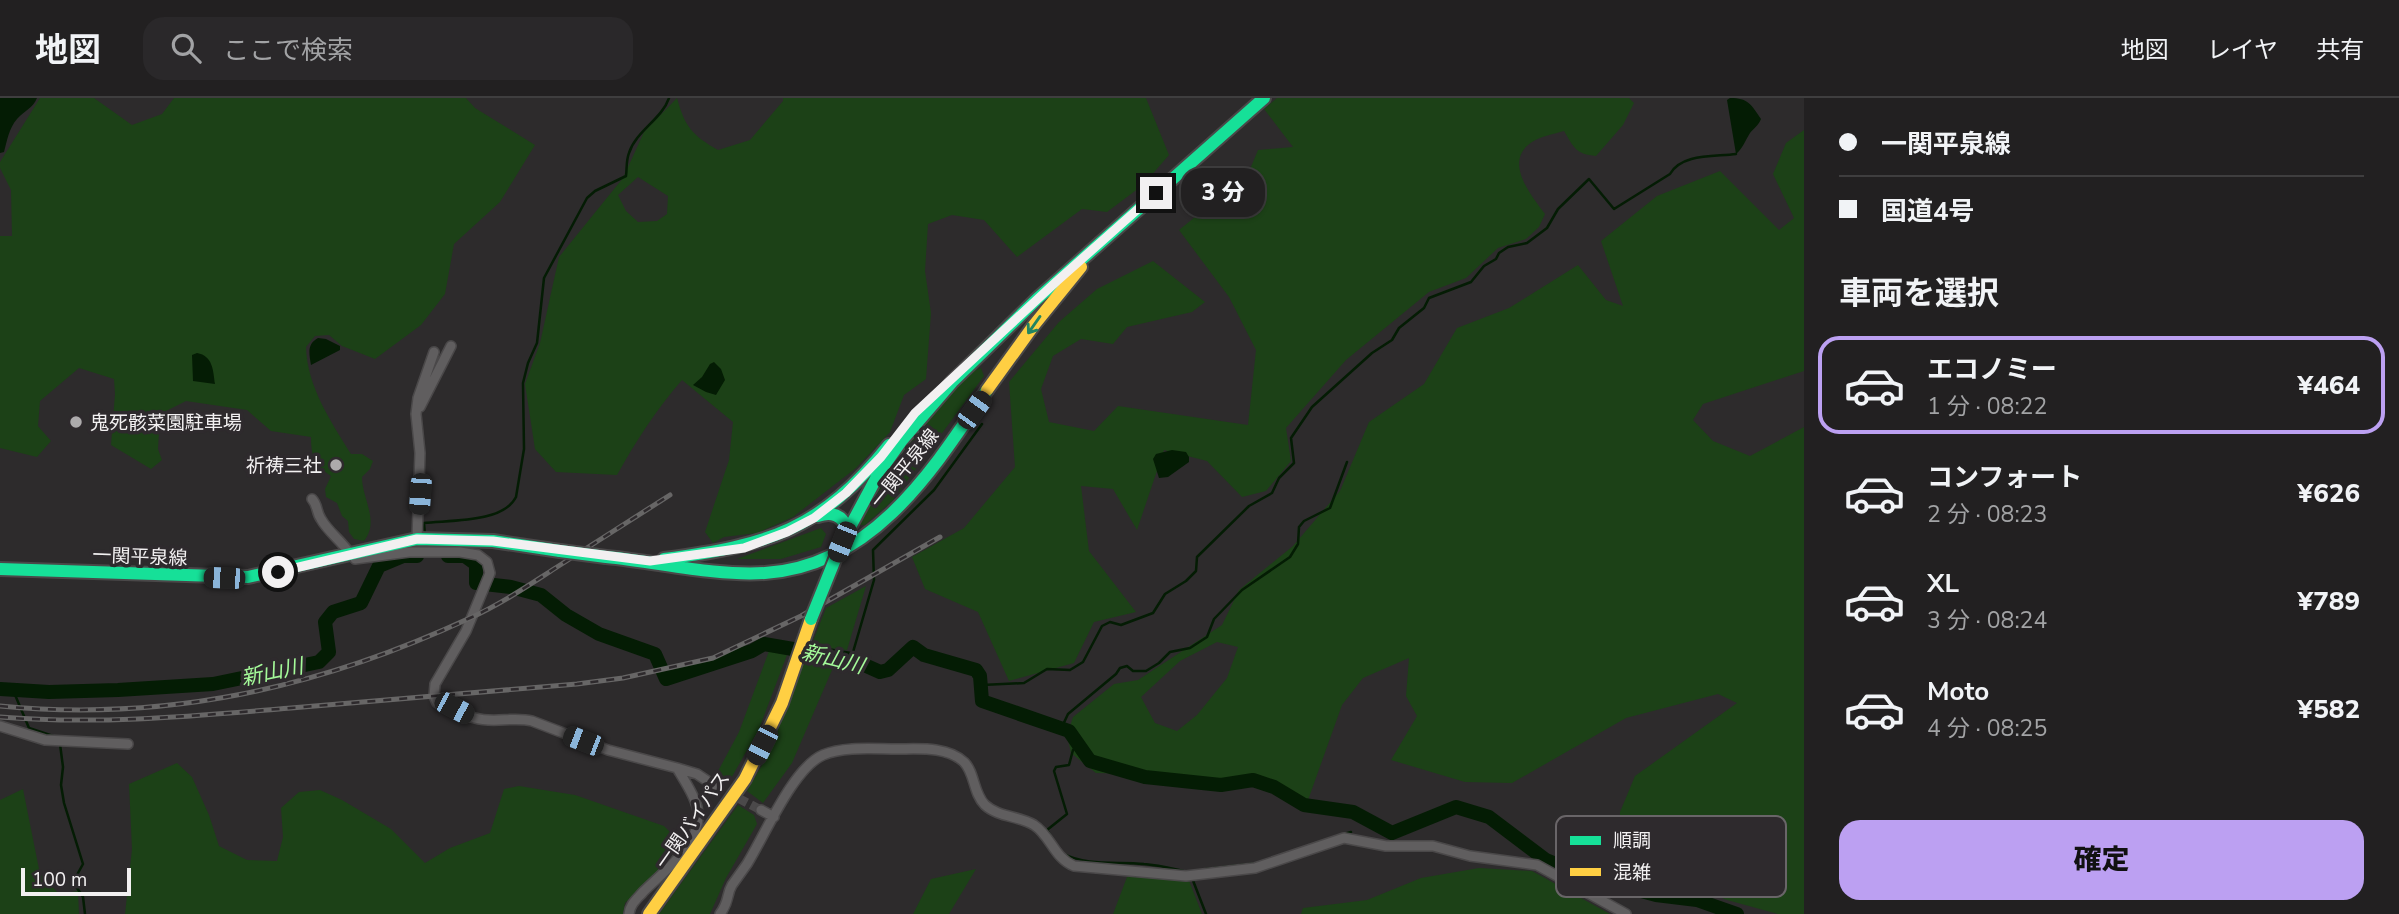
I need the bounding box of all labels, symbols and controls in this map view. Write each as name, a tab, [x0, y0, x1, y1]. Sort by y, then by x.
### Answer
search box	[143, 17, 633, 80]
text: 地図	[35, 28, 101, 73]
icon: search	[167, 29, 205, 67]
text: ここで検索	[223, 33, 353, 68]
text: 地図	[2121, 34, 2169, 66]
text: レイヤ	[2207, 34, 2278, 66]
text: 共有	[2316, 34, 2364, 66]
text: 一関平泉線	[1881, 127, 2011, 162]
callout: 3 分	[1180, 168, 1264, 217]
route end	[1140, 177, 1172, 209]
text: 3 分	[1201, 177, 1245, 208]
text: 国道4号	[1881, 194, 1975, 229]
text: 車両を選択	[1839, 272, 1999, 315]
one-way arrow	[1027, 315, 1041, 334]
text: エコノミー	[1927, 352, 2057, 387]
icon: car	[1843, 354, 1906, 417]
text: ¥464	[2298, 368, 2360, 403]
car	[954, 387, 995, 433]
text: 1 分 · 08:22	[1927, 391, 2047, 422]
place label: 鬼死骸菜園駐車場	[90, 410, 242, 436]
marker: 鬼死骸菜園駐車場	[68, 414, 84, 430]
street label: 一関平泉線	[865, 424, 945, 514]
place label: 祈祷三社	[246, 453, 322, 479]
marker: 祈祷三社	[328, 457, 344, 473]
text: コンフォート	[1927, 460, 2082, 495]
icon: car	[1843, 462, 1906, 525]
car	[409, 472, 432, 516]
text: ¥626	[2298, 476, 2360, 511]
text: 2 分 · 08:23	[1927, 499, 2047, 530]
car	[825, 519, 860, 565]
street label: 一関平泉線	[92, 542, 188, 572]
route start	[262, 556, 294, 588]
text: XL	[1927, 566, 1959, 601]
car	[203, 567, 246, 589]
icon: car	[1843, 570, 1906, 633]
text: ¥789	[2298, 584, 2360, 619]
text: 3 分 · 08:24	[1927, 605, 2047, 636]
water label: 新山川	[799, 638, 869, 681]
water label: 新山川	[238, 651, 308, 692]
text: Moto	[1927, 674, 1989, 709]
icon: car	[1843, 678, 1906, 741]
car	[431, 689, 478, 727]
text: ¥582	[2298, 692, 2360, 727]
text: 4 分 · 08:25	[1927, 713, 2047, 744]
car	[744, 722, 781, 768]
car	[560, 724, 607, 758]
street label: 一関バイパス	[650, 767, 736, 875]
legend	[1556, 816, 1786, 897]
button: 確定	[1839, 820, 2364, 900]
text: 順調	[1613, 828, 1651, 854]
text: 混雑	[1613, 860, 1651, 886]
scale bar	[21, 865, 131, 897]
text: 100 m	[32, 867, 87, 893]

